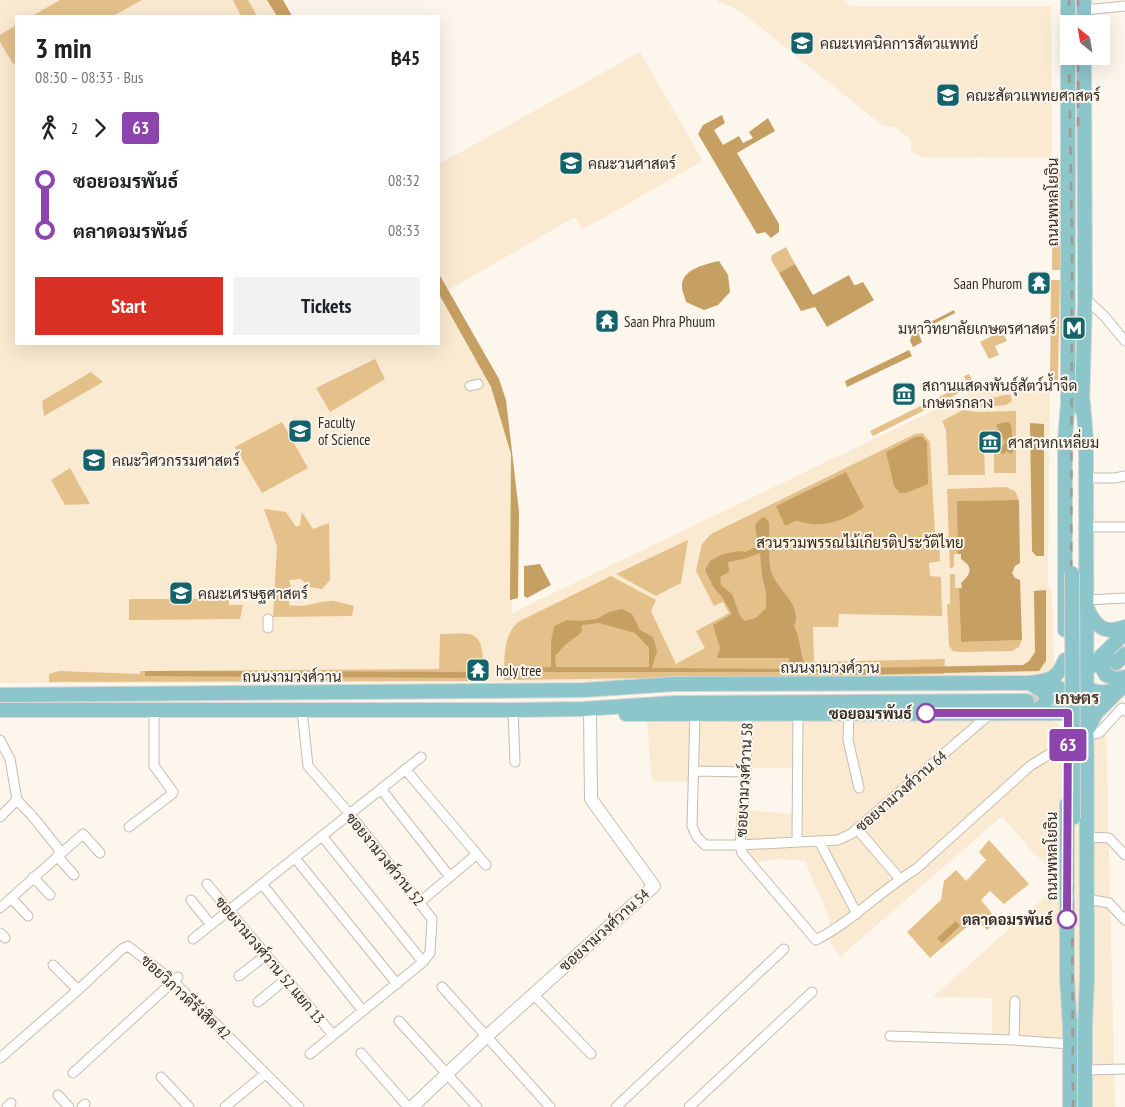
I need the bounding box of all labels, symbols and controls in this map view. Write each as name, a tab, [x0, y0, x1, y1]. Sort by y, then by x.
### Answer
north arrow	[1060, 15, 1110, 65]
map controls	[1060, 15, 1110, 65]
text: 3 min	[35, 29, 92, 66]
school or university icon: คณะเทคนิคการสัตวแพทย์	[789, 30, 815, 56]
place label: คณะเทคนิคการสัตวแพทย์	[820, 34, 978, 53]
text: ฿45	[390, 46, 420, 70]
text: 08:30 – 08:33 · Bus	[35, 67, 143, 87]
school or university icon: คณะสัตวแพทยศาสตร์	[935, 82, 961, 108]
place label: คณะสัตวแพทยศาสตร์	[966, 86, 1100, 105]
icon: walk	[35, 114, 63, 142]
icon: forward	[86, 114, 114, 142]
text: 63	[132, 116, 149, 139]
text: 2	[71, 118, 78, 138]
school or university icon: คณะวนศาสตร์	[558, 150, 584, 176]
place label: คณะวนศาสตร์	[588, 154, 676, 173]
street label: ถนนพหลโยธิน	[1043, 158, 1062, 246]
text: ซอยอมรพันธ์	[73, 169, 179, 193]
text: 08:32	[388, 170, 420, 190]
text: ตลาดอมรพันธ์	[73, 219, 188, 243]
text: 08:33	[388, 220, 420, 240]
temple icon: Saan Phurom	[1026, 270, 1052, 296]
place label: Saan Phurom	[954, 274, 1022, 293]
button: Start	[35, 277, 223, 335]
button: Tickets	[233, 277, 420, 335]
temple icon: Saan Phra Phuum	[594, 308, 620, 334]
place label: Saan Phra Phuum	[624, 312, 715, 331]
metro station icon: มหาวิทยาลัยเกษตรศาสตร์	[1061, 315, 1087, 341]
place label: มหาวิทยาลัยเกษตรศาสตร์	[898, 319, 1056, 338]
place label: สถานแสดงพันธุ์สัตว์น้ำจืด เกษตรกลาง	[922, 373, 1077, 412]
museum icon: สถานแสดงพันธุ์สัตว์น้ำจืด เกษตรกลาง	[891, 381, 917, 407]
place label: Faculty of Science	[318, 413, 370, 449]
school or university icon: Faculty of Science	[287, 418, 313, 444]
place label: ศาสาหกเหลี่ยม	[1008, 428, 1099, 452]
museum icon: ศาสาหกเหลี่ยม	[977, 429, 1003, 455]
school or university icon: คณะวิศวกรรมศาสตร์	[81, 447, 107, 473]
place label: คณะวิศวกรรมศาสตร์	[112, 451, 240, 470]
park label: สวนรวมพรรณไม้เกียรติประวัติไทย	[756, 533, 964, 552]
school or university icon: คณะเศรษฐศาสตร์	[168, 580, 194, 606]
place label: คณะเศรษฐศาสตร์	[198, 584, 308, 604]
temple icon: holy tree	[465, 657, 491, 683]
street label: ถนนงามวงศ์วาน	[780, 658, 880, 677]
place label: holy tree	[496, 661, 541, 680]
street label: ถนนงามวงศ์วาน	[242, 667, 342, 686]
district label: เกษตร	[1055, 688, 1099, 708]
marker: ซอยอมรพันธ์	[916, 703, 936, 723]
place label: ซอยอมรพันธ์	[829, 704, 913, 723]
street label: ซอยงามวงศ์วาน 58	[732, 722, 756, 838]
line badge: 63	[1046, 729, 1090, 761]
text: 63	[1059, 733, 1077, 756]
street label: ซอยงามวงศ์วาน 64	[852, 746, 951, 836]
street label: ซอยงามวงศ์วาน 52	[342, 808, 428, 910]
street label: ถนนพหลโยธิน	[1042, 812, 1061, 900]
street label: ซอยงามวงศ์วาน 54	[555, 884, 653, 975]
street label: ซอยงามวงศ์วาน 52 แยก 13	[211, 892, 329, 1028]
marker: ตลาดอมรพันธ์	[1057, 909, 1077, 929]
place label: ตลาดอมรพันธ์	[962, 910, 1054, 929]
street label: ซอยวิภาวดีรังสิต 42	[137, 951, 235, 1043]

